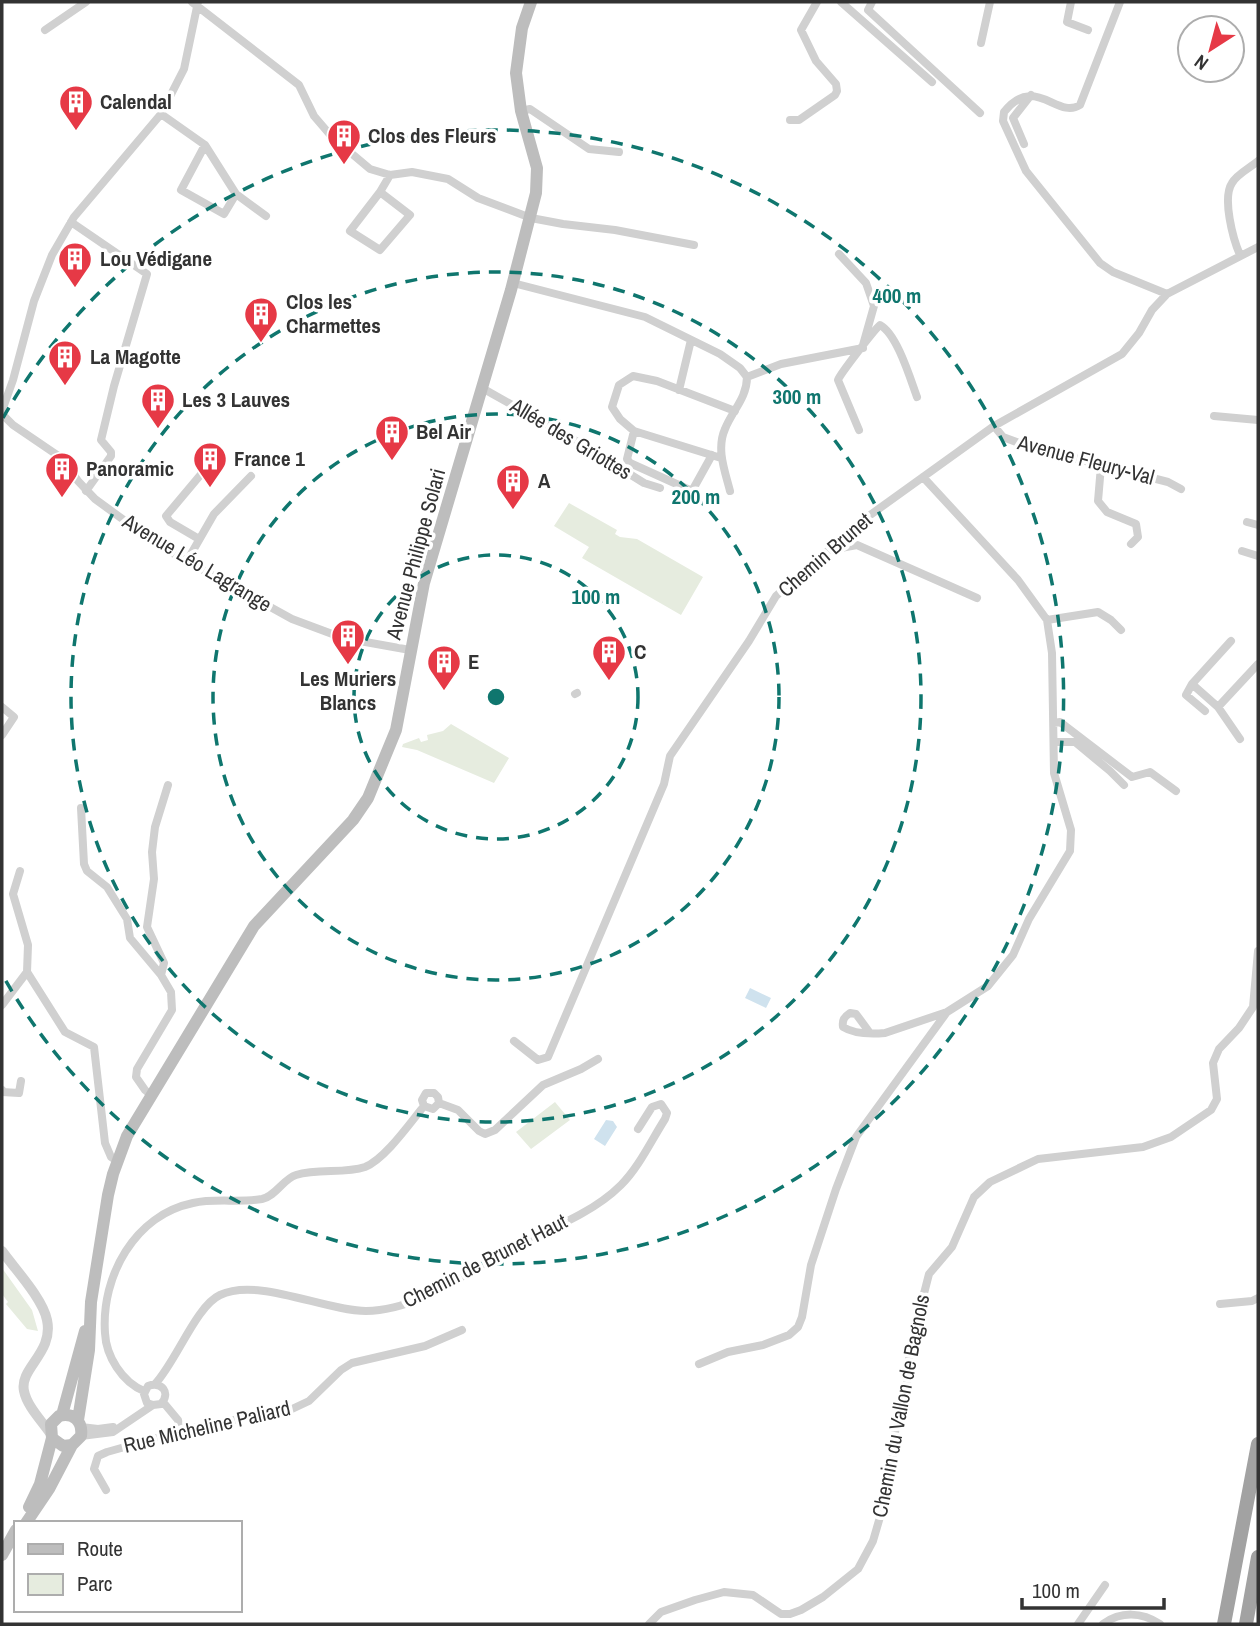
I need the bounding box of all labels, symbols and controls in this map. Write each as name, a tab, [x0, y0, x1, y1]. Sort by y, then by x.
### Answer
north arrow	[1176, 14, 1246, 84]
text: N	[1189, 49, 1213, 77]
building icon: Calendal	[57, 83, 95, 132]
place label: Calendal	[100, 87, 172, 116]
building icon: Clos des Fleurs	[325, 117, 363, 166]
place label: Clos des Fleurs	[368, 121, 496, 150]
building icon: Lou Védigane	[56, 240, 94, 289]
place label: Lou Védigane	[100, 244, 212, 273]
text: 400 m	[873, 281, 921, 310]
place label: Clos les Charmettes	[286, 287, 381, 340]
building icon: Clos les Charmettes	[242, 295, 280, 344]
building icon: La Magotte	[46, 338, 84, 387]
place label: La Magotte	[90, 342, 181, 371]
building icon: Les 3 Lauves	[139, 381, 177, 430]
text: 300 m	[773, 382, 821, 411]
place label: Les 3 Lauves	[182, 385, 290, 414]
street label: Allée des Griottes	[506, 393, 636, 485]
building icon: Bel Air	[373, 413, 411, 462]
place label: Bel Air	[416, 417, 471, 446]
street label: Avenue Fleury-Val	[1014, 427, 1158, 492]
building icon: France 1	[191, 440, 229, 489]
place label: France 1	[234, 444, 305, 473]
building icon: Panoramic	[43, 450, 81, 499]
place label: Panoramic	[86, 454, 174, 483]
building icon: A	[494, 462, 532, 511]
street label: Avenue Philippe Solari	[378, 465, 452, 644]
place label: A	[538, 468, 550, 494]
text: 200 m	[672, 482, 720, 511]
street label: Avenue Léo Lagrange	[116, 506, 277, 619]
street label: Chemin Brunet	[771, 506, 878, 604]
text: 100 m	[572, 582, 620, 611]
building icon: Les Muriers Blancs	[329, 617, 367, 666]
building icon: C	[590, 633, 628, 682]
place label: C	[634, 637, 646, 666]
building icon: E	[425, 643, 463, 692]
place label: E	[468, 647, 480, 676]
place label: Les Muriers Blancs	[300, 664, 396, 717]
centre of rings	[484, 685, 508, 709]
street label: Chemin de Brunet Haut	[398, 1206, 572, 1315]
street label: Chemin du Vallon de Bagnols	[865, 1292, 936, 1520]
street label: Rue Micheline Paliard	[121, 1393, 293, 1460]
legend	[14, 1521, 242, 1612]
text: Route	[77, 1534, 123, 1563]
scale bar	[1022, 1566, 1164, 1610]
text: Parc	[77, 1569, 112, 1598]
text: 100 m	[1032, 1576, 1080, 1605]

